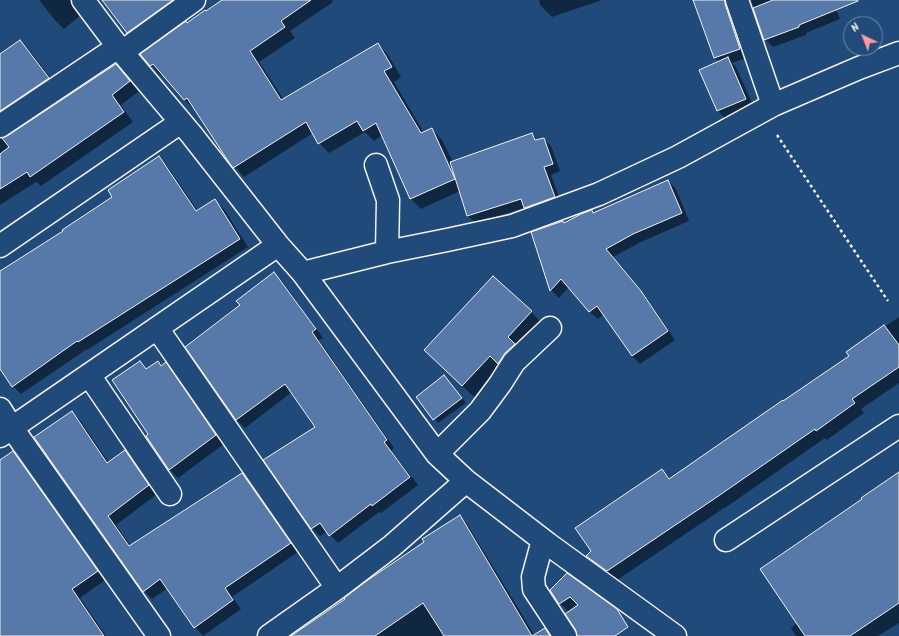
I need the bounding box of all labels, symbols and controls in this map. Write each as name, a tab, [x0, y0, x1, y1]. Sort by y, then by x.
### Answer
north arrow	[843, 16, 883, 56]
text: N	[847, 19, 864, 37]

